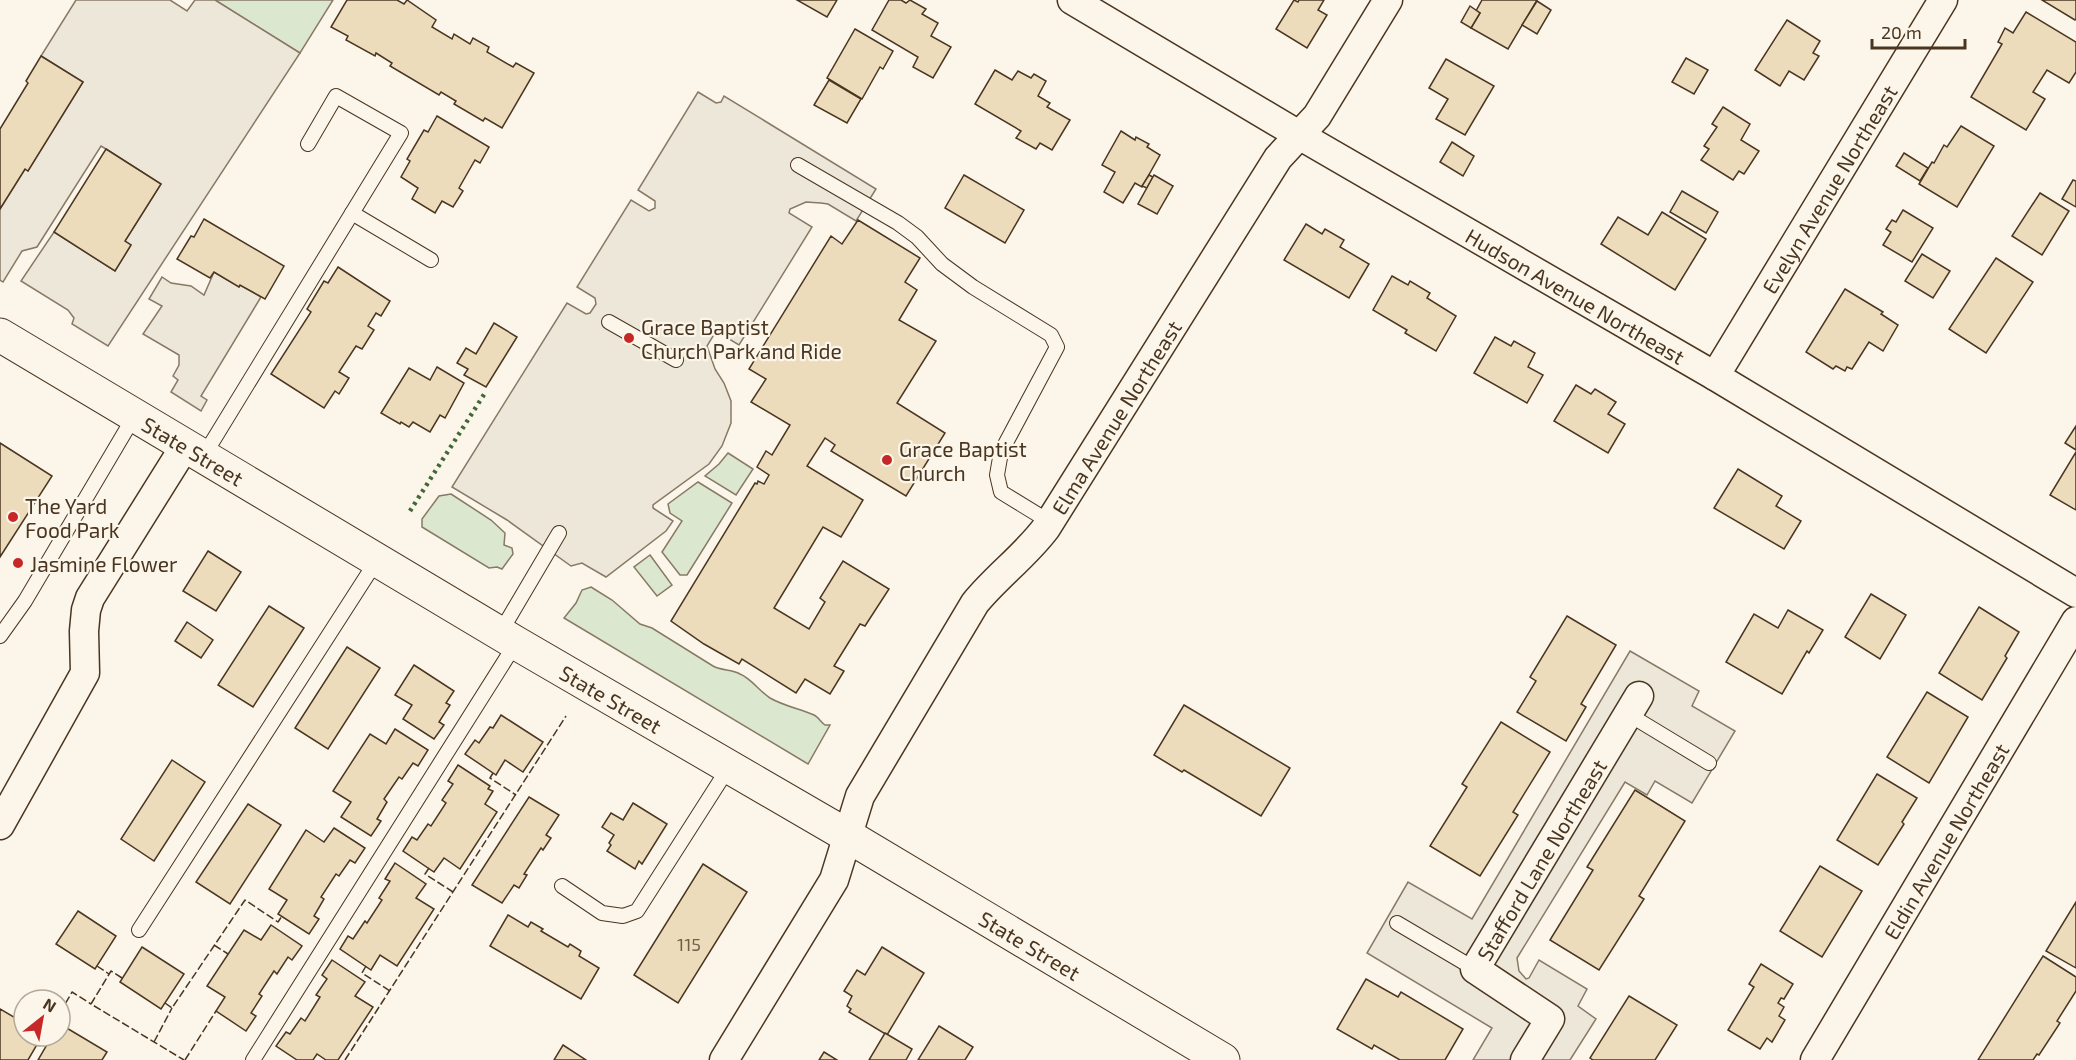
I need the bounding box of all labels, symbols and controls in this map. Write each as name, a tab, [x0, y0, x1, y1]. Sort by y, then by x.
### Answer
scale bar	[1872, 12, 1965, 50]
text: 20 m	[1881, 21, 1922, 43]
street label: Evelyn Avenue Northeast	[1756, 80, 1901, 298]
street label: Hudson Avenue Northeast	[1462, 222, 1690, 369]
place label: Grace Baptist Church Park and Ride	[641, 314, 842, 363]
street label: Elma Avenue Northeast	[1046, 315, 1186, 519]
marker: Grace Baptist Church Park and Ride	[622, 331, 636, 345]
street label: State Street	[138, 410, 248, 490]
place label: Grace Baptist Church	[899, 436, 1027, 485]
marker: Grace Baptist Church	[880, 453, 894, 467]
place label: The Yard Food Park	[25, 493, 120, 542]
marker: The Yard Food Park	[6, 510, 20, 524]
place label: Jasmine Flower	[30, 551, 178, 576]
marker: Jasmine Flower	[11, 556, 25, 570]
street label: State Street	[556, 659, 667, 738]
street label: Eldin Avenue Northeast	[1877, 738, 2013, 943]
street label: Stafford Lane Northeast	[1471, 754, 1611, 965]
street label: State Street	[975, 905, 1085, 985]
house number: 115	[677, 933, 701, 955]
north arrow	[12, 988, 72, 1048]
text: N	[40, 994, 60, 1016]

